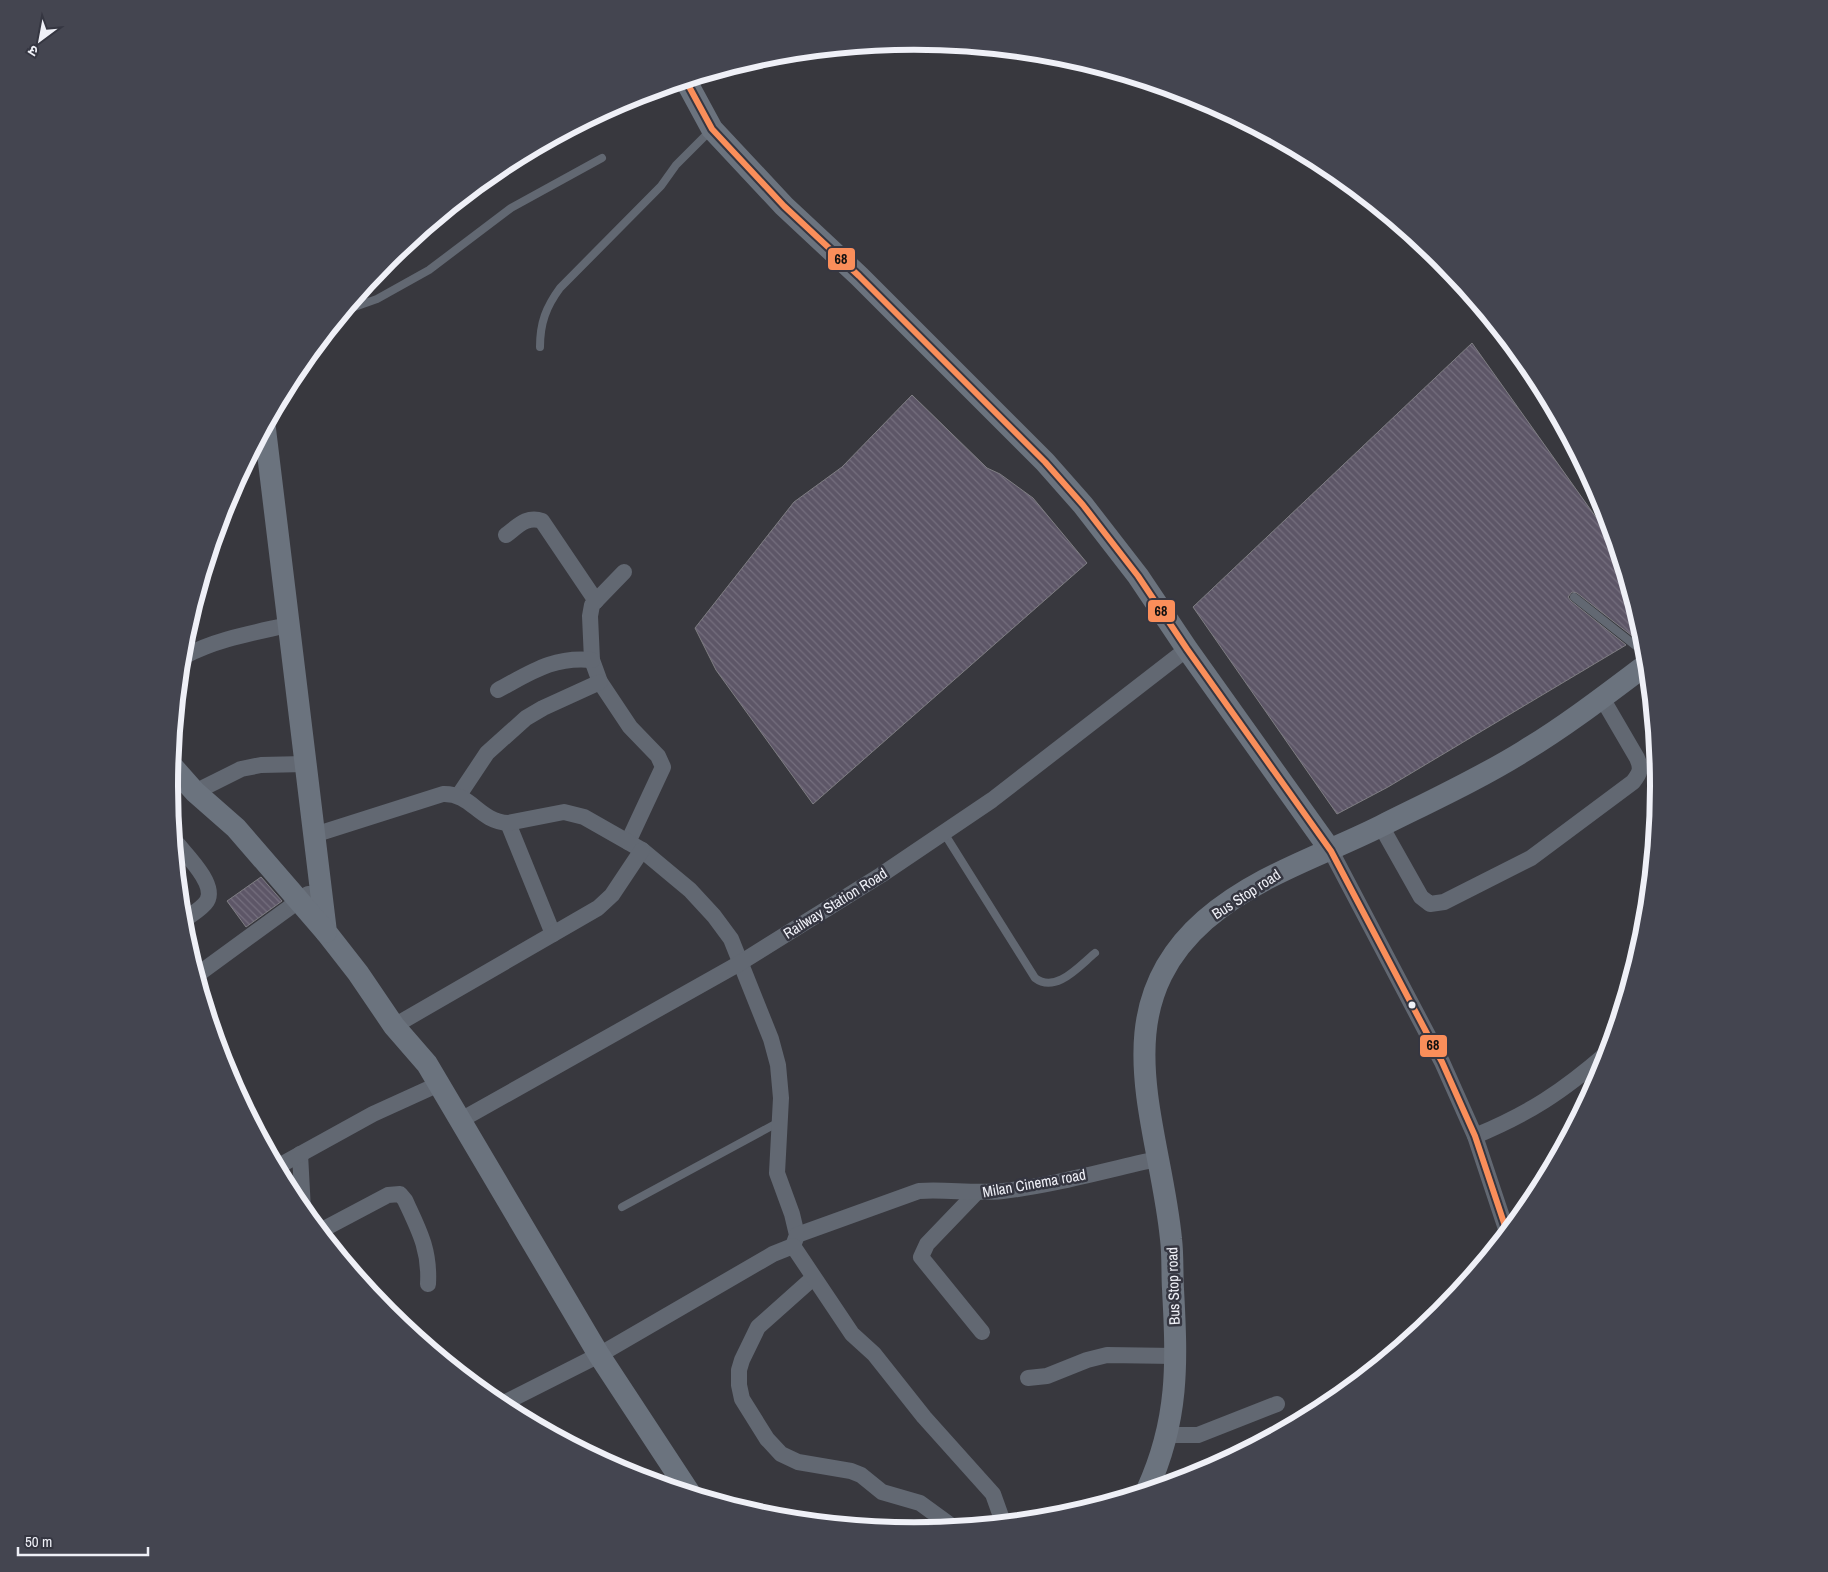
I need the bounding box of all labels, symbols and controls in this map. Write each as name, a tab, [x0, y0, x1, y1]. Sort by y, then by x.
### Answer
north arrow	[15, 15, 65, 65]
text: उ	[24, 41, 41, 61]
line badge: 68	[827, 247, 856, 271]
text: 68	[835, 250, 847, 268]
line badge: 68	[1147, 599, 1176, 623]
text: 68	[1155, 602, 1167, 620]
street label: Railway Station Road	[779, 863, 891, 943]
street label: Bus Stop road	[1208, 864, 1284, 924]
unlabelled marker	[1407, 1000, 1417, 1010]
line badge: 68	[1419, 1034, 1448, 1058]
text: 68	[1427, 1036, 1439, 1054]
street label: Milan Cinema road	[981, 1164, 1087, 1202]
street label: Bus Stop road	[1161, 1247, 1185, 1325]
scale bar	[18, 1524, 148, 1556]
text: 50 m	[25, 1531, 52, 1552]

